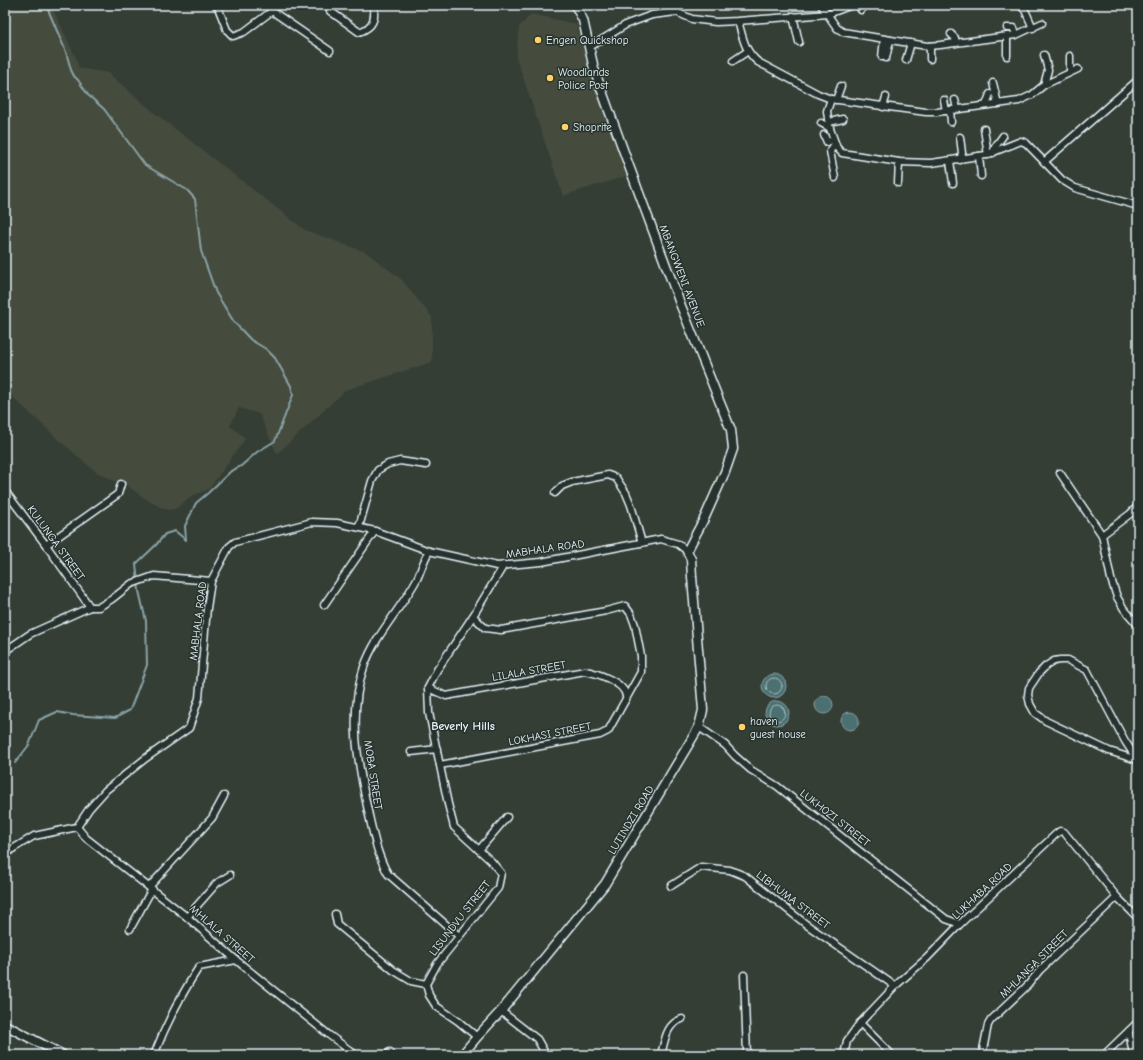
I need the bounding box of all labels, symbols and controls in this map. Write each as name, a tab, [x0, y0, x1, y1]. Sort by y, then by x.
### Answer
place label: Engen Quickshop	[546, 34, 629, 47]
marker: Engen Quickshop	[533, 35, 543, 45]
place label: Woodlands Police Post	[558, 66, 610, 92]
marker: Woodlands Police Post	[545, 73, 555, 83]
place label: Shoprite	[573, 121, 612, 134]
marker: Shoprite	[560, 122, 570, 132]
street label: MBANGWENI AVENUE	[656, 223, 708, 329]
street label: KULUNGA STREET	[25, 503, 88, 583]
street label: MABHALA ROAD	[505, 537, 585, 561]
street label: MABHALA ROAD	[187, 581, 209, 661]
street label: LILALA STREET	[491, 658, 567, 684]
place label: haven guest house	[750, 715, 806, 741]
district label: Beverly Hills	[431, 719, 495, 733]
street label: LOKHASI STREET	[507, 720, 593, 748]
marker: haven guest house	[737, 722, 747, 732]
street label: MOBA STREET	[361, 739, 385, 811]
street label: LUTINDZI ROAD	[605, 783, 657, 857]
street label: LUKHOZI STREET	[797, 787, 873, 850]
street label: LUKHABA ROAD	[949, 860, 1015, 922]
street label: LIBHUMA STREET	[754, 868, 833, 932]
street label: LISUNDVU STREET	[427, 878, 494, 958]
street label: MHLALA STREET	[187, 902, 257, 966]
street label: MHLANGA STREET	[997, 927, 1071, 1001]

